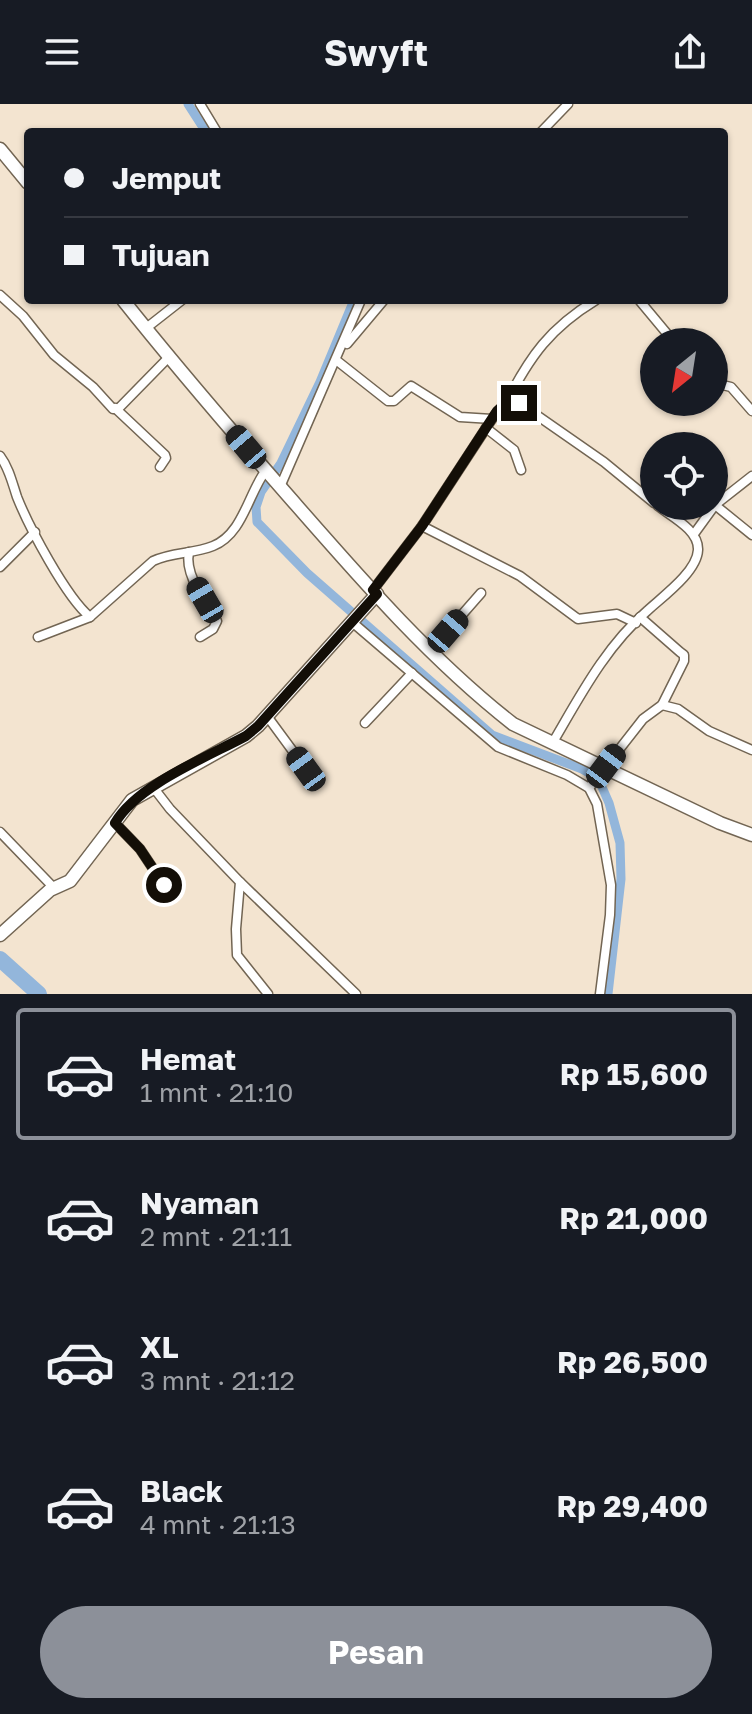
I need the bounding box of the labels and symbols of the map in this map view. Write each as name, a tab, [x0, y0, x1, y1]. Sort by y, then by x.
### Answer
north arrow	[640, 328, 728, 416]
route end	[501, 385, 537, 421]
car	[221, 421, 271, 473]
car	[183, 573, 227, 627]
car	[423, 605, 473, 657]
car	[582, 740, 630, 792]
car	[282, 743, 330, 795]
route start	[146, 867, 182, 903]

